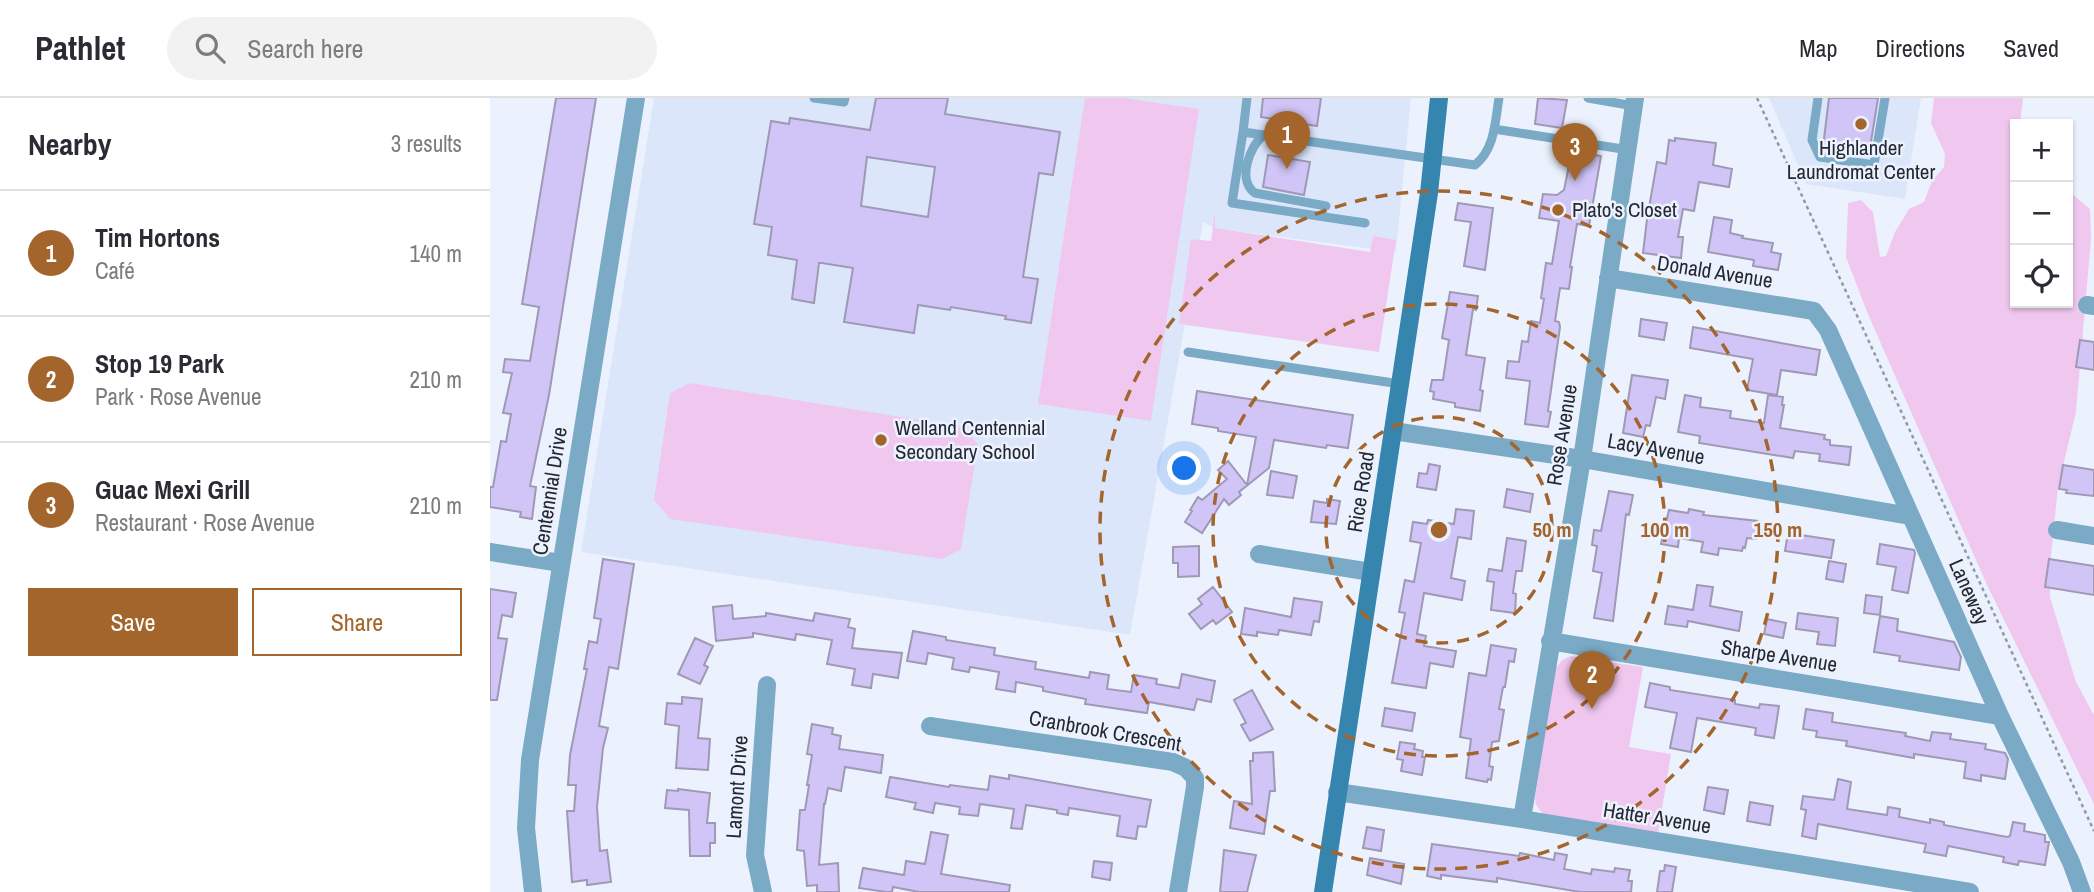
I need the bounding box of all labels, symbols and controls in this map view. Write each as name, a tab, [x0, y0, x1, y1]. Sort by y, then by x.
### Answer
search box	[167, 17, 657, 80]
text: Pathlet	[35, 26, 125, 70]
icon: search	[191, 29, 229, 67]
text: Search here	[247, 31, 363, 66]
text: Map	[1799, 32, 1837, 64]
text: Directions	[1875, 32, 1965, 64]
text: Saved	[2003, 32, 2059, 64]
pin: 1	[1264, 111, 1310, 169]
marker: Highlander Laundromat Center	[1853, 116, 1869, 132]
map controls	[2010, 119, 2073, 308]
button: +	[2010, 119, 2073, 182]
pin: 3	[1552, 123, 1598, 181]
text: Nearby	[28, 124, 111, 164]
text: 3 results	[391, 128, 462, 159]
place label: Highlander Laundromat Center	[1787, 133, 1935, 186]
button: −	[2010, 182, 2073, 245]
place label: Plato's Closet	[1572, 195, 1677, 224]
marker: Plato's Closet	[1550, 202, 1566, 218]
text: Tim Hortons	[95, 220, 220, 255]
text: 1	[46, 238, 56, 269]
text: 140 m	[410, 238, 462, 269]
button: locate	[2010, 245, 2073, 308]
street label: Donald Avenue	[1655, 248, 1775, 295]
text: Café	[95, 255, 135, 286]
text: Stop 19 Park	[95, 346, 224, 381]
text: 2	[46, 364, 56, 395]
text: 210 m	[410, 364, 462, 395]
text: Park · Rose Avenue	[95, 381, 261, 412]
street label: Rose Avenue	[1539, 382, 1584, 488]
place label: Welland Centennial Secondary School	[895, 413, 1045, 466]
street label: Centennial Drive	[525, 425, 574, 557]
street label: Lacy Avenue	[1605, 426, 1707, 471]
marker: Welland Centennial Secondary School	[873, 432, 889, 448]
street label: Rice Road	[1340, 449, 1381, 534]
your location	[1167, 451, 1201, 485]
text: Guac Mexi Grill	[95, 472, 250, 507]
text: 3	[46, 490, 56, 521]
text: 210 m	[410, 490, 462, 521]
text: Restaurant · Rose Avenue	[95, 507, 315, 538]
text: 50 m	[1532, 515, 1572, 544]
text: 100 m	[1641, 515, 1689, 544]
text: 150 m	[1754, 515, 1802, 544]
centre of rings	[1427, 518, 1451, 542]
street label: Laneway	[1942, 554, 1997, 630]
button: Save	[28, 588, 238, 656]
button: Share	[252, 588, 462, 656]
street label: Sharpe Avenue	[1719, 632, 1839, 679]
pin: 2	[1569, 651, 1615, 709]
street label: Cranbrook Crescent	[1027, 703, 1184, 758]
street label: Lamont Drive	[718, 734, 755, 840]
street label: Hatter Avenue	[1601, 795, 1713, 840]

